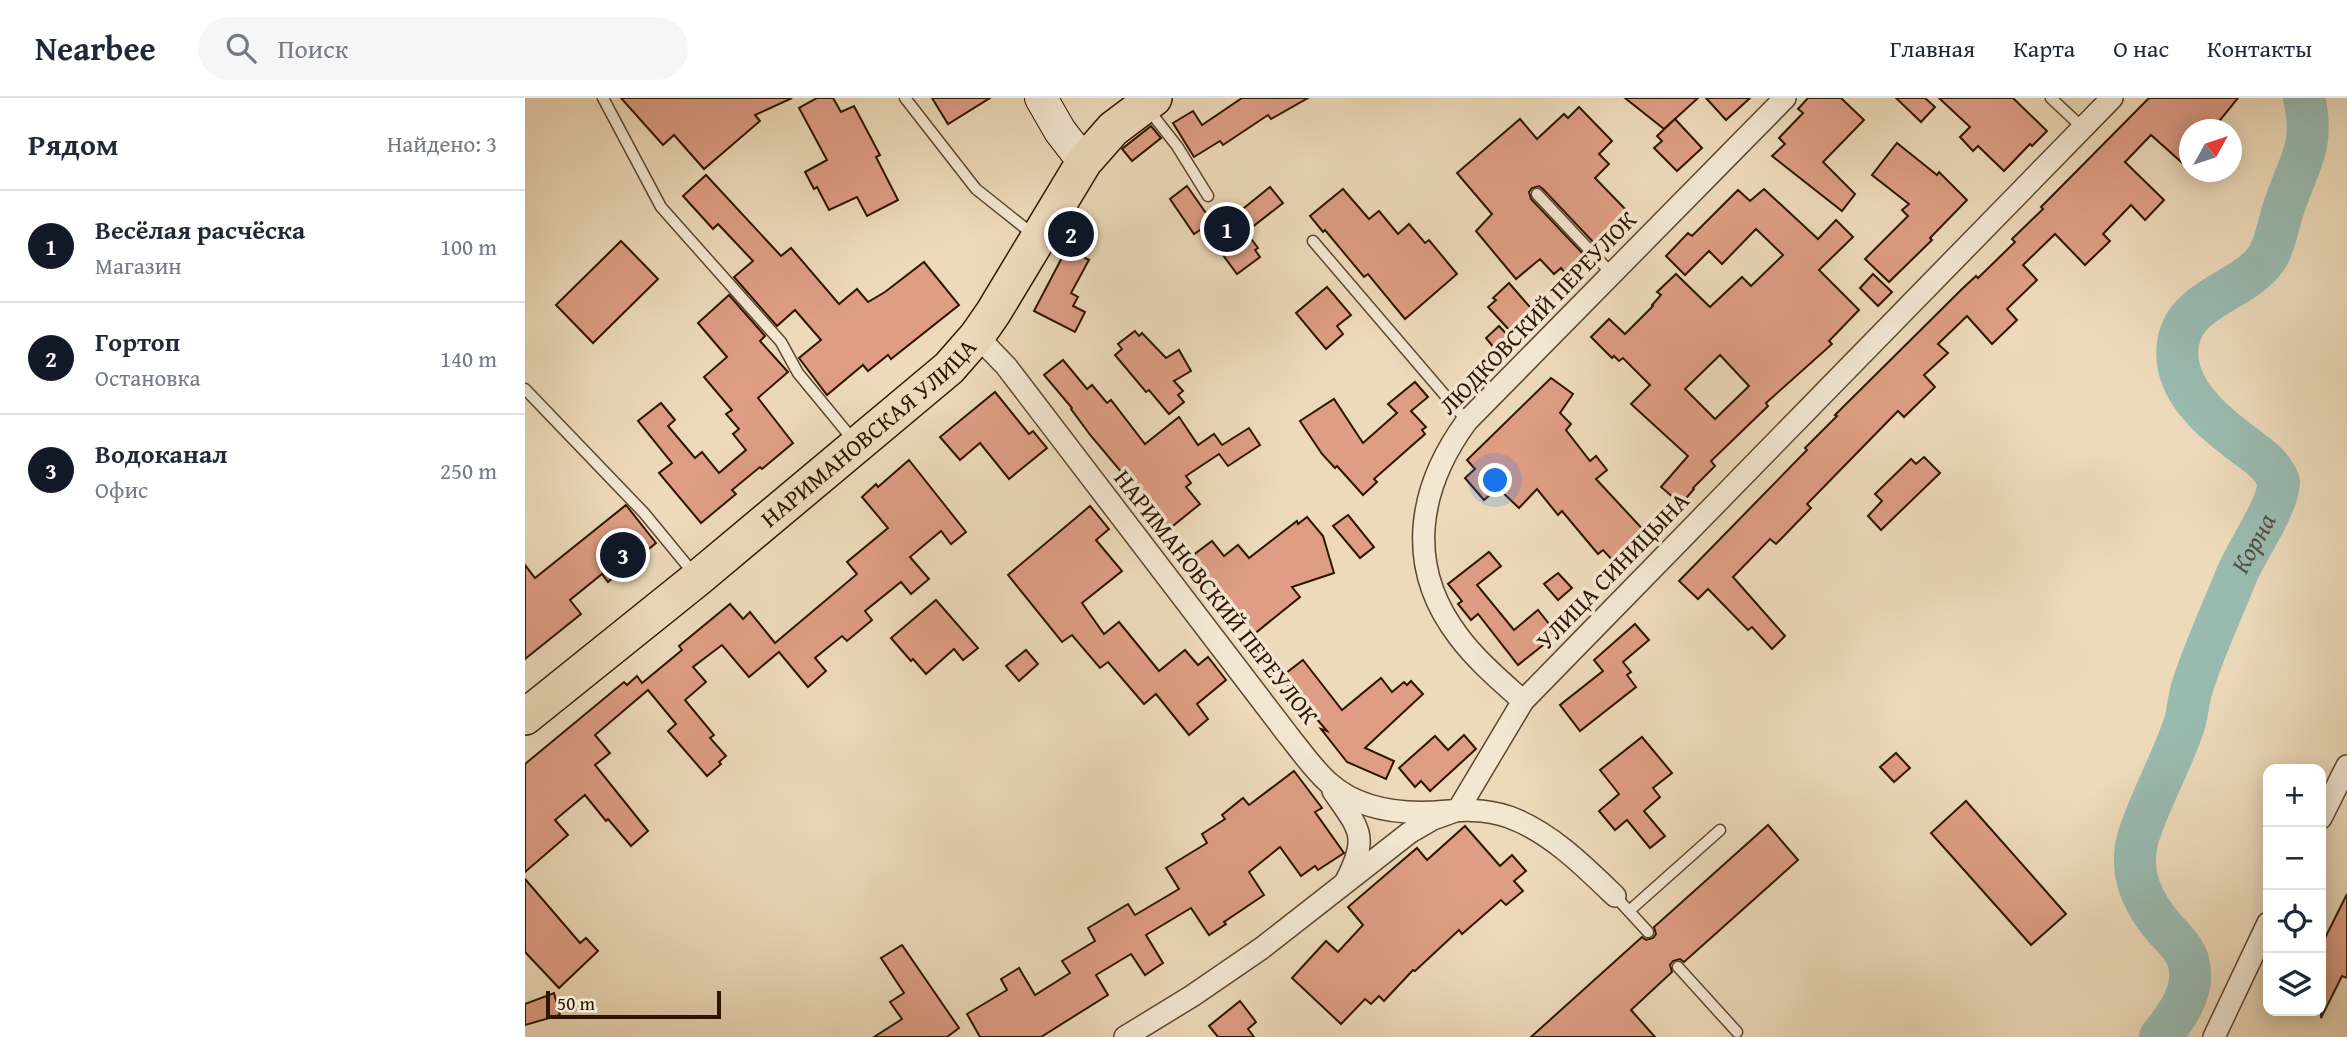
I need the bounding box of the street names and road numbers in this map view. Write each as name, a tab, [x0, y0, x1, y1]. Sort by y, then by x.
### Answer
street label: ЛЮДКОВСКИЙ ПЕРЕУЛОК	[1431, 203, 1645, 422]
street label: НАРИМАНОВСКАЯ УЛИЦА	[753, 330, 985, 535]
street label: НАРИМАНОВСКИЙ ПЕРЕУЛОК	[1106, 462, 1327, 732]
street label: УЛИЦА СИНИЦЫНА	[1528, 484, 1698, 657]

